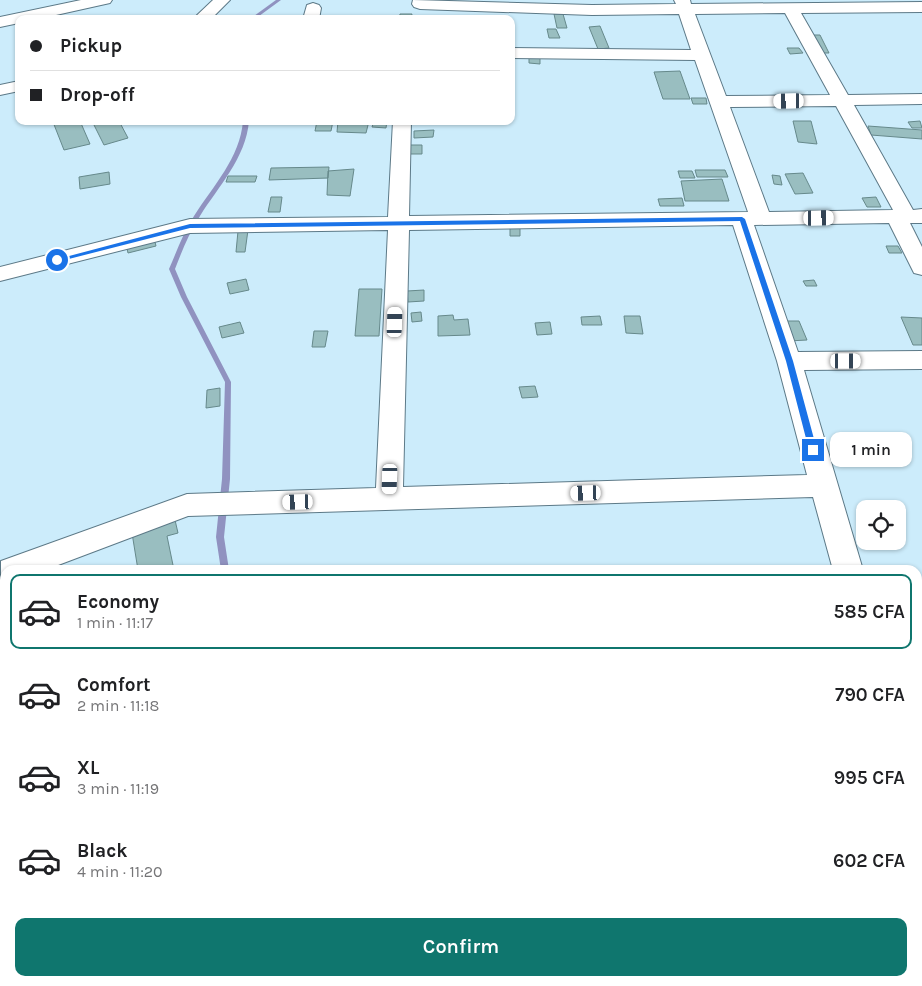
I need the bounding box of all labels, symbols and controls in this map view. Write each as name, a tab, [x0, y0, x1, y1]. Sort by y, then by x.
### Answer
text: Pickup	[60, 35, 122, 57]
text: Drop-off	[60, 84, 135, 106]
car	[773, 93, 804, 109]
car	[803, 210, 834, 226]
route start	[46, 249, 68, 271]
car	[386, 307, 403, 337]
car	[831, 354, 861, 369]
callout: 1 min	[830, 432, 913, 468]
route end	[802, 439, 824, 461]
text: 1 min	[851, 440, 891, 459]
car	[381, 464, 398, 494]
car	[570, 485, 601, 501]
car	[282, 494, 313, 510]
map controls	[856, 500, 906, 550]
button: locate	[856, 500, 906, 550]
icon: car	[17, 589, 62, 634]
text: Economy	[77, 591, 159, 613]
text: 585 CFA	[834, 601, 905, 623]
text: 1 min · 11:17	[77, 613, 153, 632]
icon: car	[17, 672, 62, 717]
text: Comfort	[77, 674, 151, 696]
text: 790 CFA	[835, 684, 905, 706]
text: 2 min · 11:18	[77, 696, 159, 715]
icon: car	[17, 755, 62, 800]
text: XL	[77, 757, 99, 779]
text: 995 CFA	[834, 767, 905, 789]
text: 3 min · 11:19	[77, 779, 159, 798]
icon: car	[17, 838, 62, 883]
text: Black	[77, 840, 128, 862]
text: 602 CFA	[833, 850, 905, 872]
text: 4 min · 11:20	[77, 862, 163, 881]
button: Confirm	[15, 918, 907, 976]

